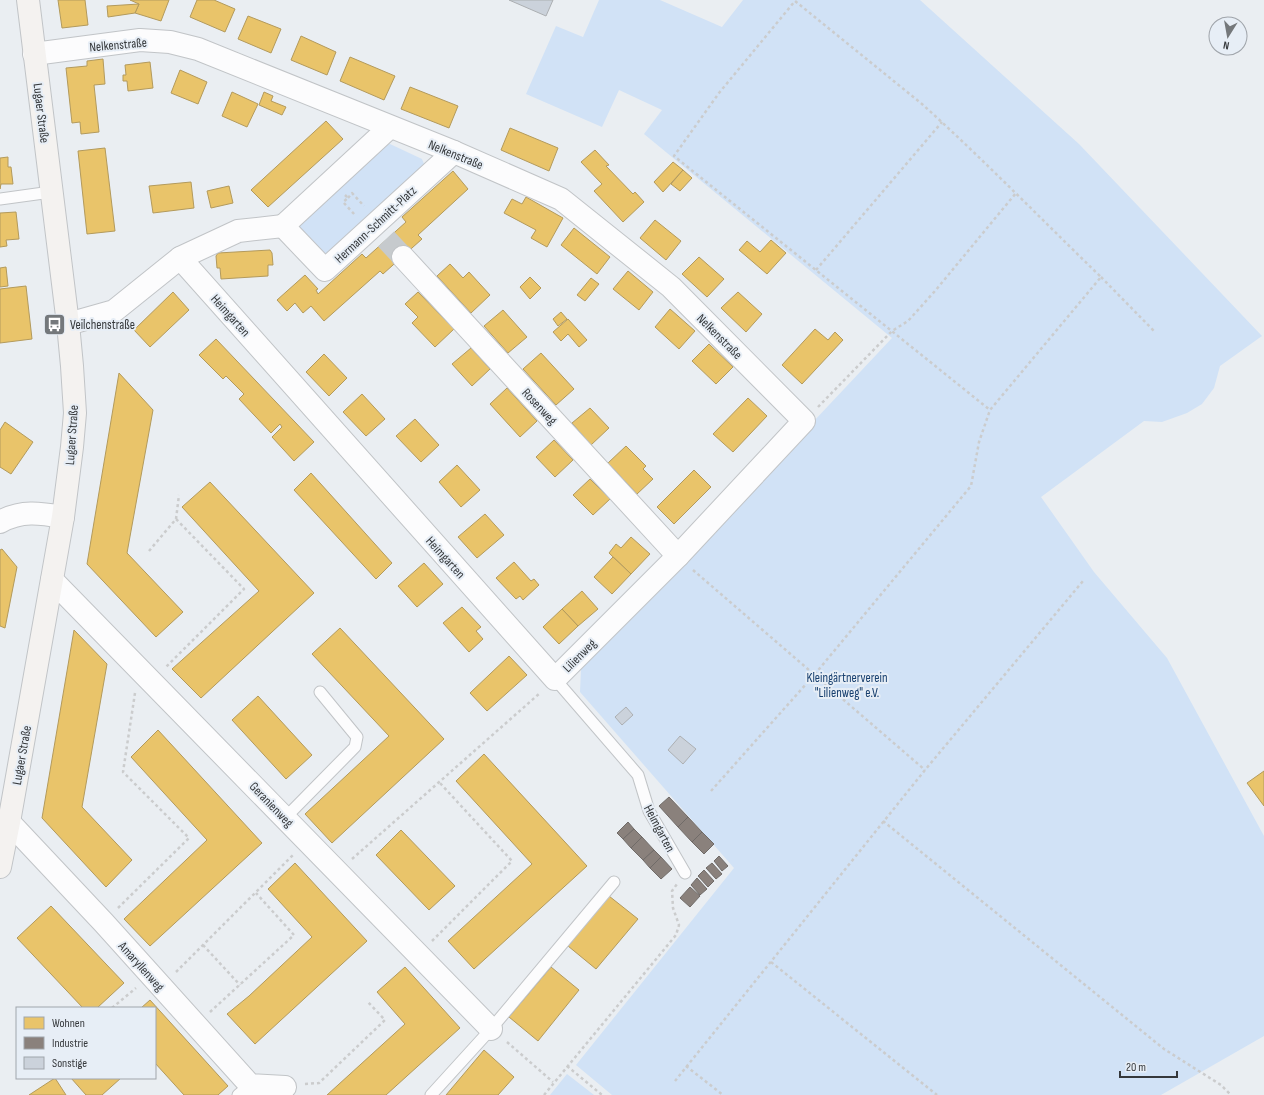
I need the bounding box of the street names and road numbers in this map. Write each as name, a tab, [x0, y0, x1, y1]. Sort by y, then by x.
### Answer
street label: Nelkenstraße	[89, 35, 148, 55]
street label: Lugaer Straße	[29, 82, 53, 144]
street label: Nelkenstraße	[426, 137, 485, 173]
street label: Hermann-Schmitt-Platz	[331, 182, 420, 267]
street label: Heimgarten	[207, 291, 253, 340]
street label: Nelkenstraße	[693, 311, 745, 363]
street label: Rosenweg	[518, 385, 560, 428]
street label: Lugaer Straße	[62, 405, 82, 466]
street label: Heimgarten	[422, 533, 468, 582]
street label: Lilienweg	[560, 636, 600, 676]
street label: Lugaer Straße	[9, 724, 35, 786]
street label: Geranienweg	[246, 779, 297, 831]
street label: Heimgarten	[640, 802, 678, 855]
street label: Amaryllenweg	[114, 938, 168, 995]

